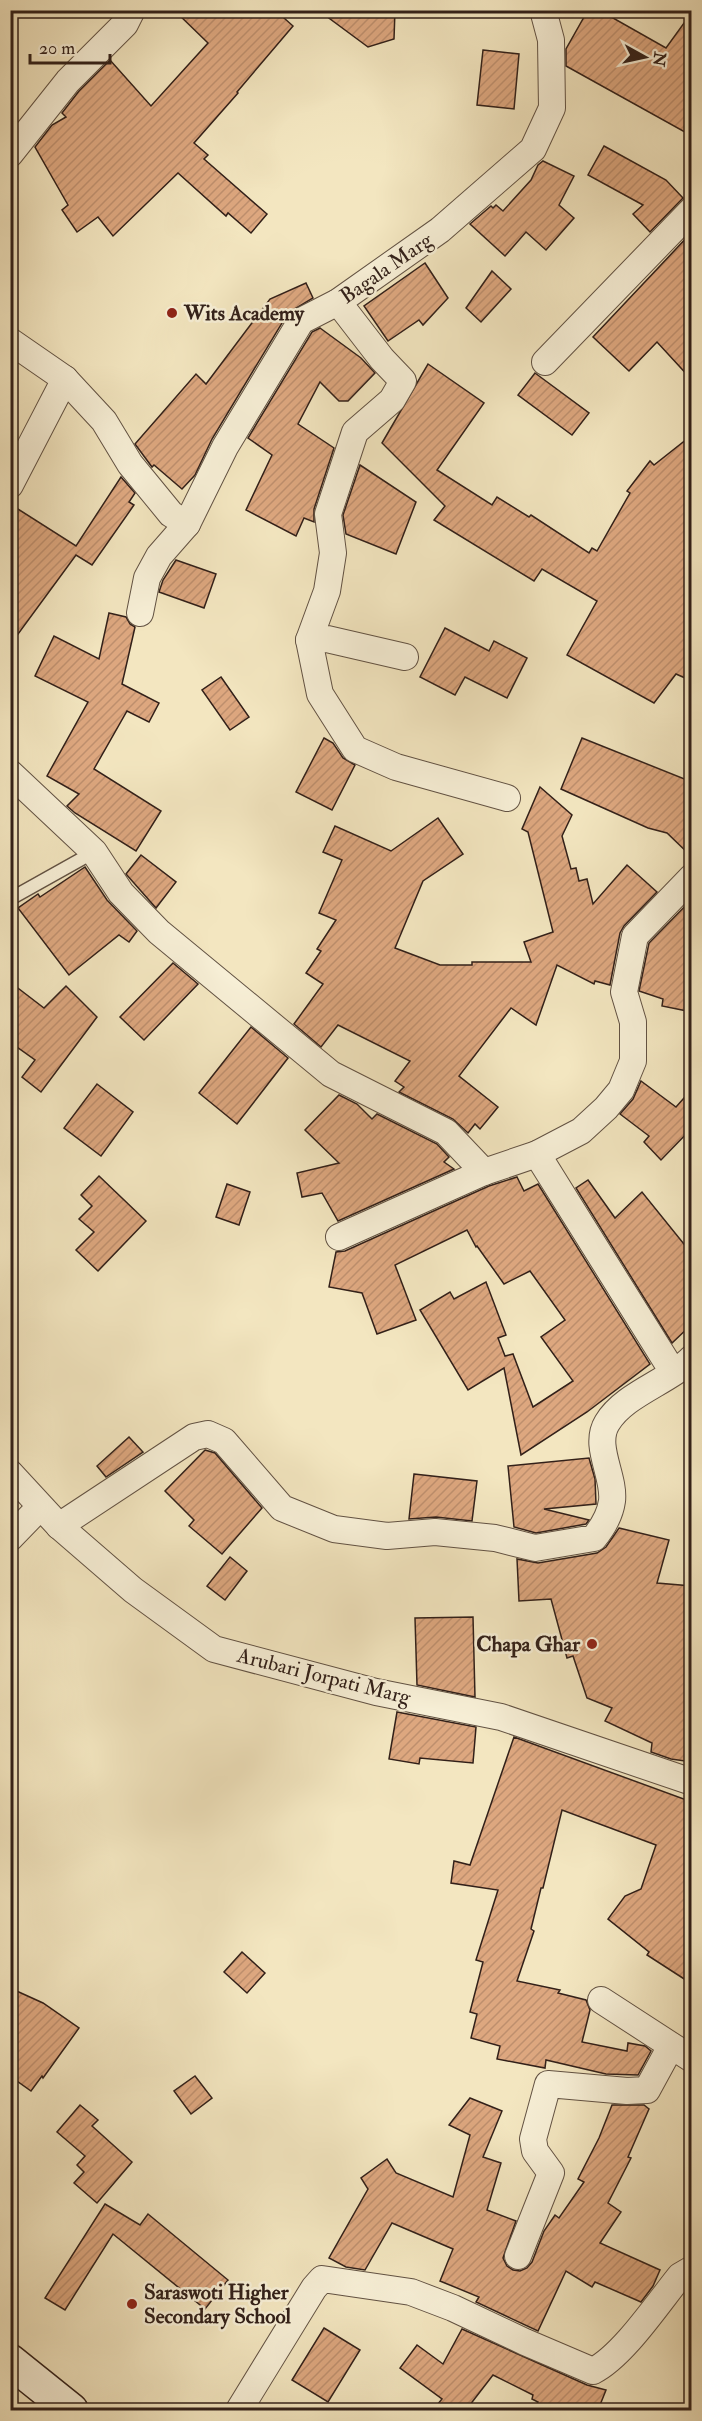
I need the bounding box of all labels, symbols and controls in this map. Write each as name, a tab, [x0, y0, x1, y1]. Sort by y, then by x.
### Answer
scale bar	[30, 27, 110, 65]
north arrow	[615, 27, 675, 87]
text: 20 m	[39, 37, 75, 60]
text: N	[648, 49, 670, 68]
street label: Bagala Marg	[335, 226, 438, 310]
place label: Wits Academy	[183, 300, 305, 327]
marker: Wits Academy	[165, 306, 179, 320]
place label: Chapa Ghar	[476, 1631, 581, 1658]
marker: Chapa Ghar	[585, 1637, 599, 1651]
street label: Arubari Jorpati Marg	[233, 1642, 414, 1711]
place label: Saraswoti Higher Secondary School	[144, 2279, 291, 2330]
marker: Saraswoti Higher Secondary School	[125, 2297, 139, 2311]

